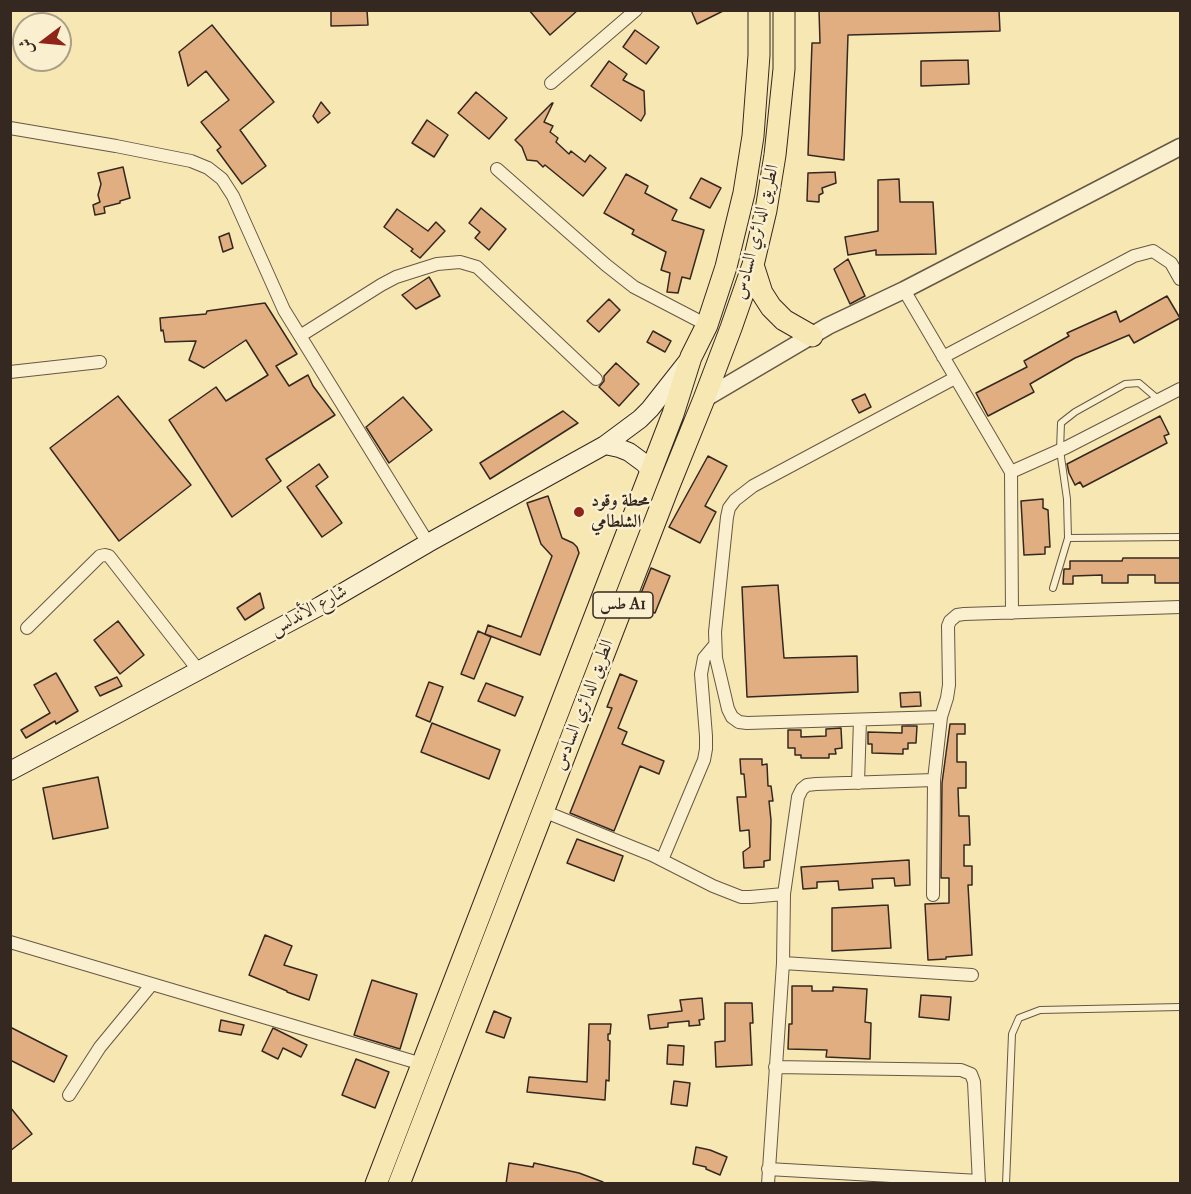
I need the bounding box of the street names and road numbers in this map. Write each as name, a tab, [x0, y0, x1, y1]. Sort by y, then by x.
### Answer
street label: الطريق الدائري السادس	[730, 162, 784, 302]
street label: شارع الأندلس	[267, 581, 351, 641]
road number: طس A1	[593, 592, 653, 618]
street label: الطريق الدائري السادس	[549, 637, 619, 773]

